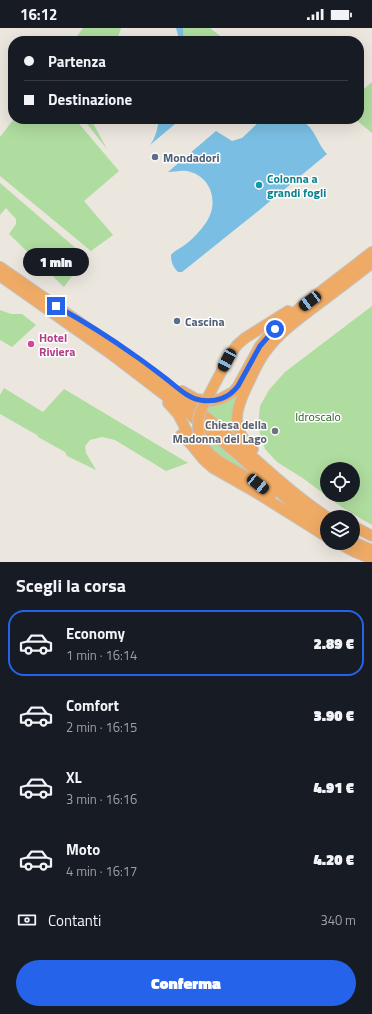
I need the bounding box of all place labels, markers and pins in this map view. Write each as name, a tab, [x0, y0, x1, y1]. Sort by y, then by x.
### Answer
place label: Mondadori	[163, 148, 220, 167]
marker: Mondadori	[150, 152, 160, 162]
place label: Colonna a grandi fogli	[267, 169, 326, 202]
marker: Colonna a grandi fogli	[254, 180, 264, 190]
place label: Cascina	[185, 312, 225, 331]
marker: Cascina	[172, 316, 182, 326]
place label: Hotel Riviera	[39, 328, 75, 361]
marker: Hotel Riviera	[26, 339, 36, 349]
place label: Chiesa della Madonna del Lago	[172, 415, 267, 448]
marker: Chiesa della Madonna del Lago	[270, 426, 280, 436]

